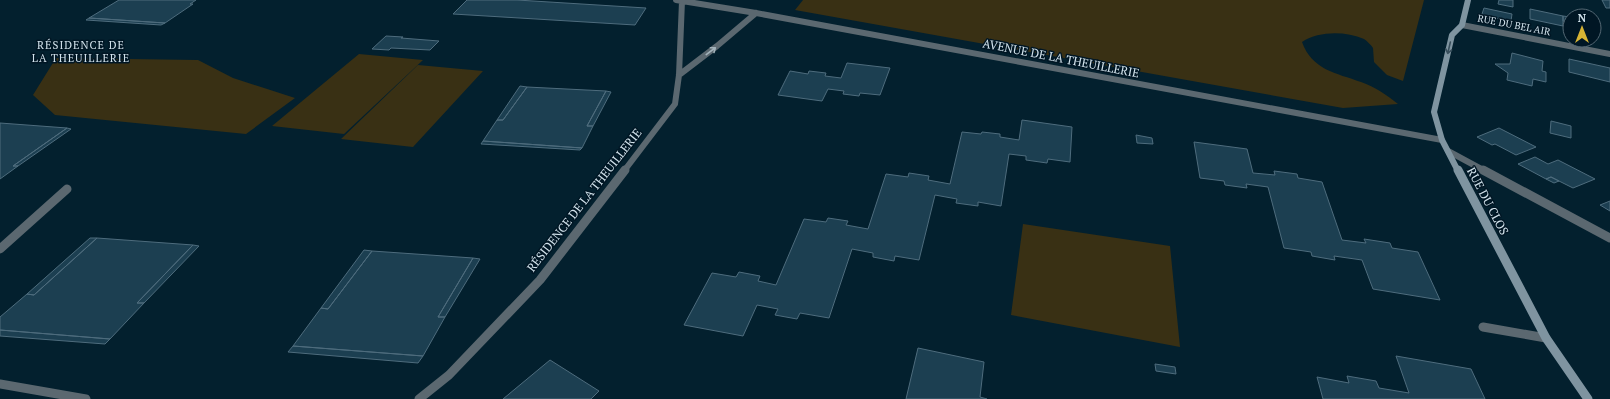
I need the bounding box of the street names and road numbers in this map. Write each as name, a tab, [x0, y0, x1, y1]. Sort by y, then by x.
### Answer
street label: RUE DU BEL AIR	[1476, 12, 1552, 39]
street label: AVENUE DE LA THEUILLERIE	[981, 35, 1141, 81]
street label: RÉSIDENCE DE LA THEUILLERIE	[523, 125, 645, 275]
street label: RUE DU CLOS	[1464, 165, 1512, 237]

